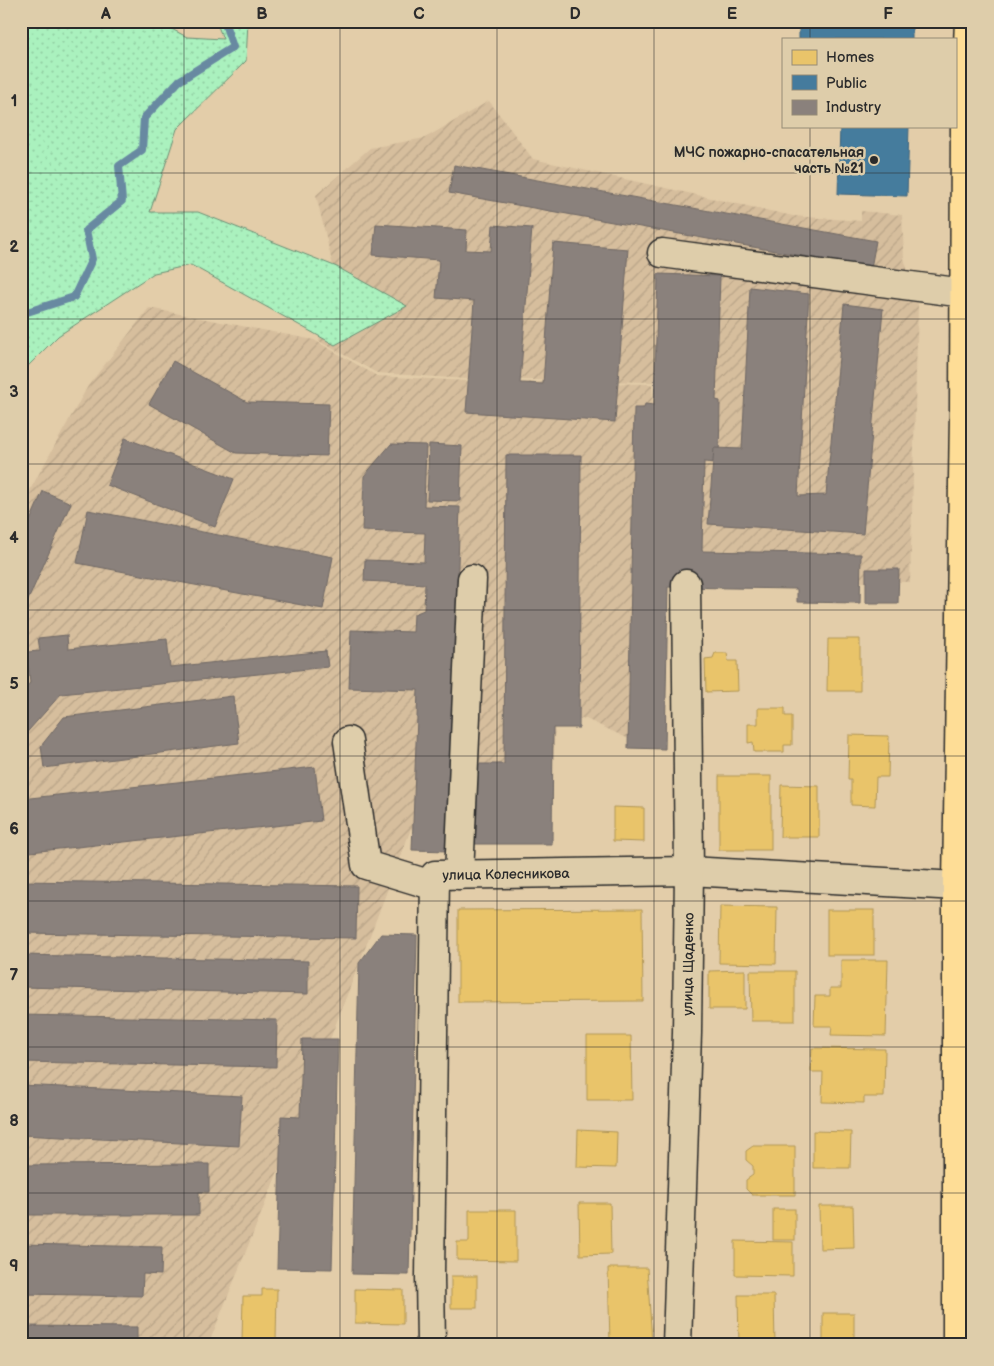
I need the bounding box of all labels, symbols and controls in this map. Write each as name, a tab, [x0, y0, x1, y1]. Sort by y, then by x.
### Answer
text: A	[100, 5, 111, 24]
text: B	[256, 5, 268, 24]
text: C	[413, 5, 425, 24]
text: D	[569, 5, 581, 24]
text: E	[727, 5, 737, 24]
text: F	[883, 5, 893, 24]
legend	[782, 38, 956, 128]
text: Homes	[826, 48, 875, 67]
text: Public	[826, 74, 867, 93]
text: 1	[11, 92, 17, 111]
text: Industry	[826, 98, 881, 117]
place label: МЧС пожарно-спасательная часть №21	[674, 144, 864, 177]
marker: МЧС пожарно-спасательная часть №21	[868, 154, 880, 166]
text: 2	[9, 238, 19, 257]
text: 3	[9, 383, 19, 402]
text: 4	[9, 529, 19, 548]
text: 5	[9, 675, 19, 694]
text: 6	[9, 820, 19, 839]
street label: улица Колесникова	[442, 865, 570, 884]
street label: улица Щаденко	[679, 912, 697, 1016]
text: 7	[10, 966, 19, 985]
text: 8	[9, 1112, 19, 1131]
text: 9	[9, 1257, 19, 1276]

